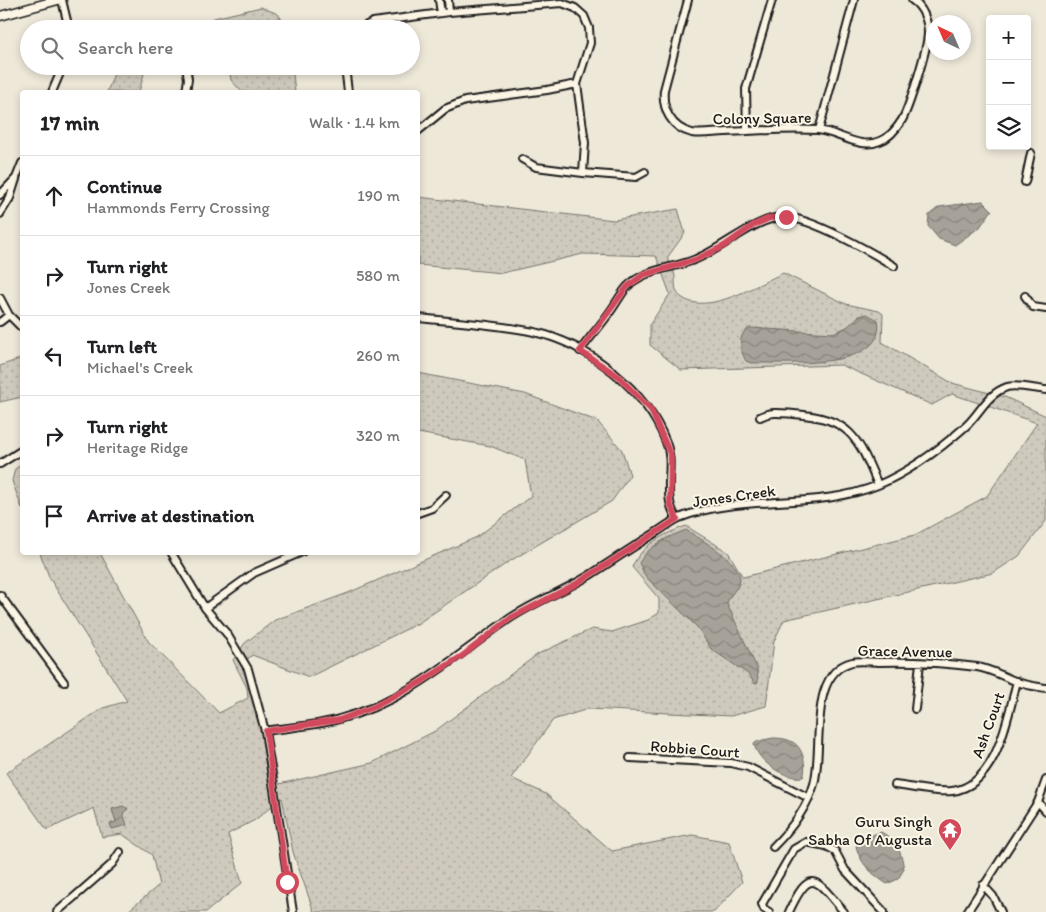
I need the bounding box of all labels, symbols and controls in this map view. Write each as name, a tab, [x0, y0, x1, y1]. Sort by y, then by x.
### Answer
north arrow	[926, 15, 971, 60]
map controls	[986, 15, 1031, 150]
button: +	[986, 15, 1031, 60]
search box	[20, 20, 420, 75]
icon: search	[38, 34, 66, 62]
text: Search here	[78, 36, 173, 59]
button: −	[986, 60, 1031, 105]
button: layers	[986, 105, 1031, 150]
street label: Colony Square	[712, 108, 812, 128]
text: 17 min	[40, 110, 99, 135]
text: Walk · 1.4 km	[309, 113, 400, 132]
text: Continue	[87, 175, 162, 198]
icon: ahead	[40, 182, 68, 210]
text: 190 m	[357, 186, 400, 205]
text: Hammonds Ferry Crossing	[87, 198, 270, 217]
route end	[775, 206, 798, 229]
text: Turn right	[87, 255, 168, 278]
icon: right	[40, 262, 68, 290]
text: 580 m	[356, 266, 400, 285]
text: Jones Creek	[87, 278, 170, 297]
text: Turn left	[87, 335, 157, 358]
icon: left	[40, 342, 68, 370]
text: 260 m	[356, 346, 400, 365]
text: Michael's Creek	[87, 358, 193, 377]
text: Turn right	[87, 415, 168, 438]
icon: right	[40, 422, 68, 450]
text: 320 m	[356, 426, 400, 445]
text: Heritage Ridge	[87, 438, 188, 457]
street label: Jones Creek	[691, 481, 777, 511]
icon: arrive	[40, 502, 68, 530]
text: Arrive at destination	[87, 504, 254, 527]
street label: Grace Avenue	[857, 641, 953, 661]
street label: Ash Court	[967, 689, 1009, 761]
street label: Robbie Court	[650, 736, 740, 762]
place label: Guru Singh Sabha Of Augusta	[808, 812, 932, 849]
temple icon: Guru Singh Sabha Of Augusta	[937, 817, 963, 851]
route start	[276, 871, 299, 894]

